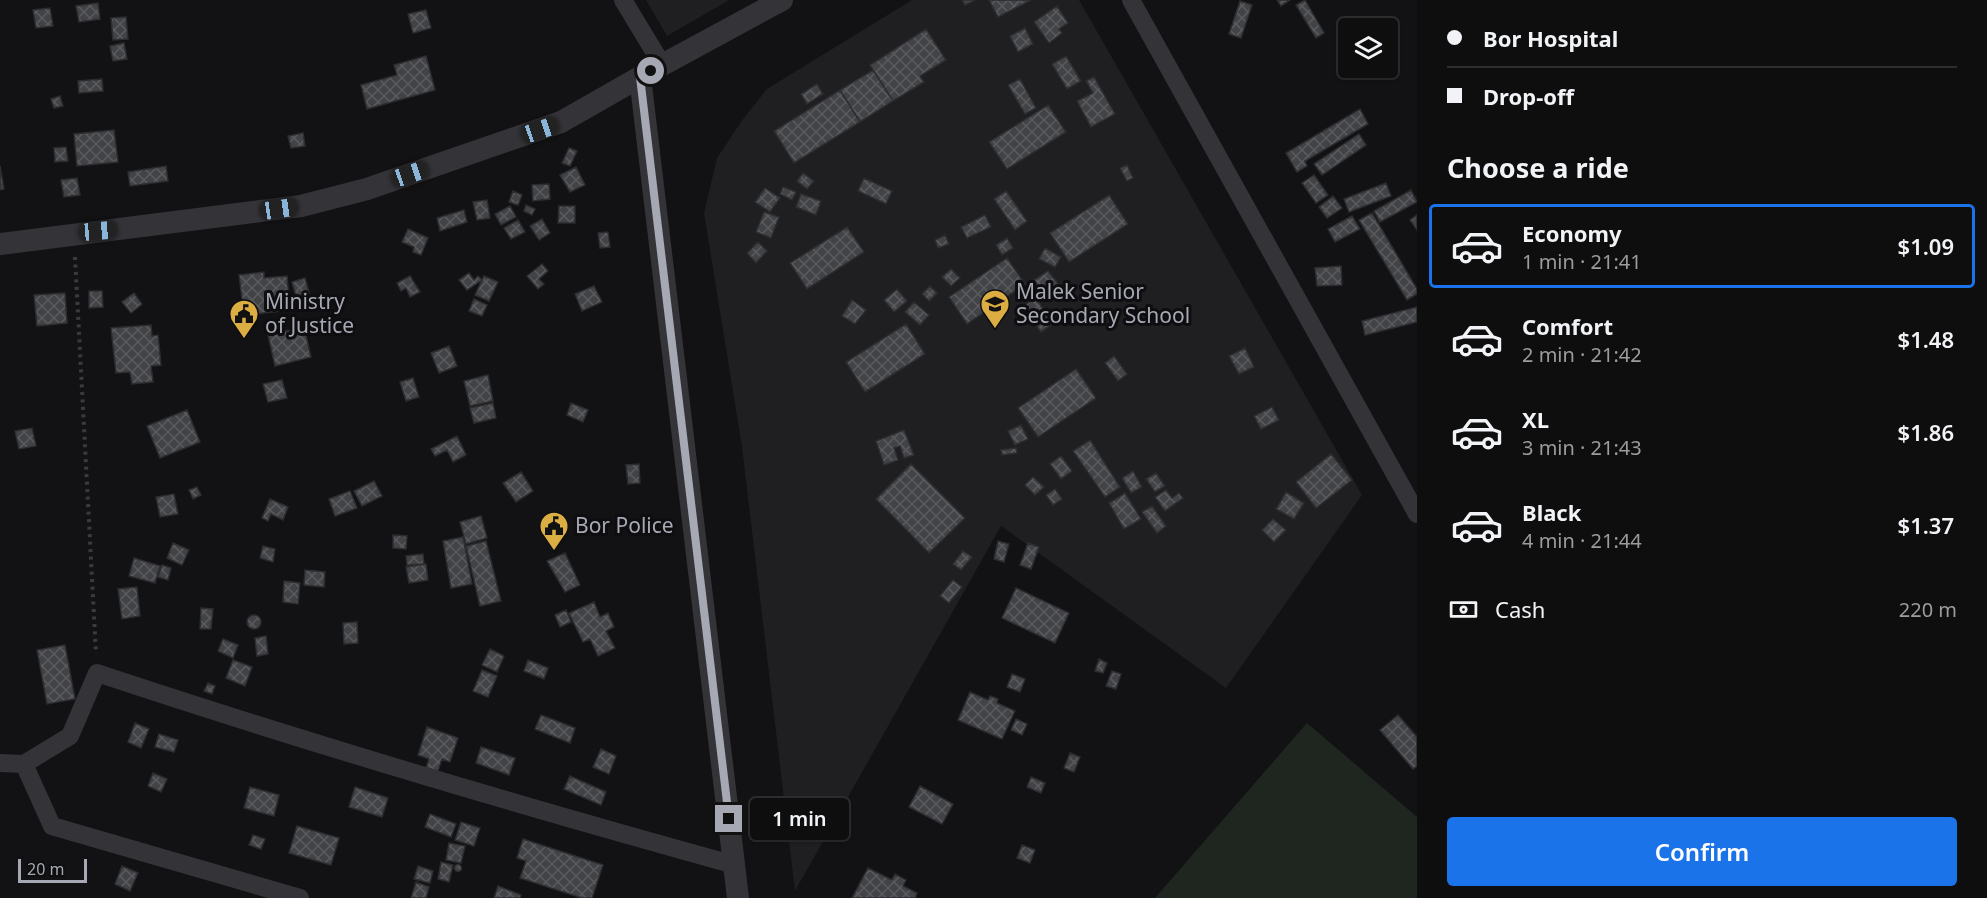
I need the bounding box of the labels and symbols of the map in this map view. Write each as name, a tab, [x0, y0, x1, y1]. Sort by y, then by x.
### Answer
route start	[637, 57, 664, 84]
car	[520, 116, 560, 144]
car	[390, 160, 430, 188]
car	[260, 198, 298, 220]
car	[79, 220, 117, 242]
place label: Malek Senior Secondary School	[1016, 277, 1190, 329]
place label: Ministry of Justice	[265, 287, 354, 339]
school or university icon: Malek Senior Secondary School	[979, 288, 1011, 330]
public building icon: Ministry of Justice	[228, 298, 260, 340]
public building icon: Bor Police	[538, 510, 570, 552]
place label: Bor Police	[575, 511, 674, 539]
callout: 1 min	[750, 798, 849, 840]
route end	[715, 805, 742, 832]
scale bar	[18, 856, 87, 884]

